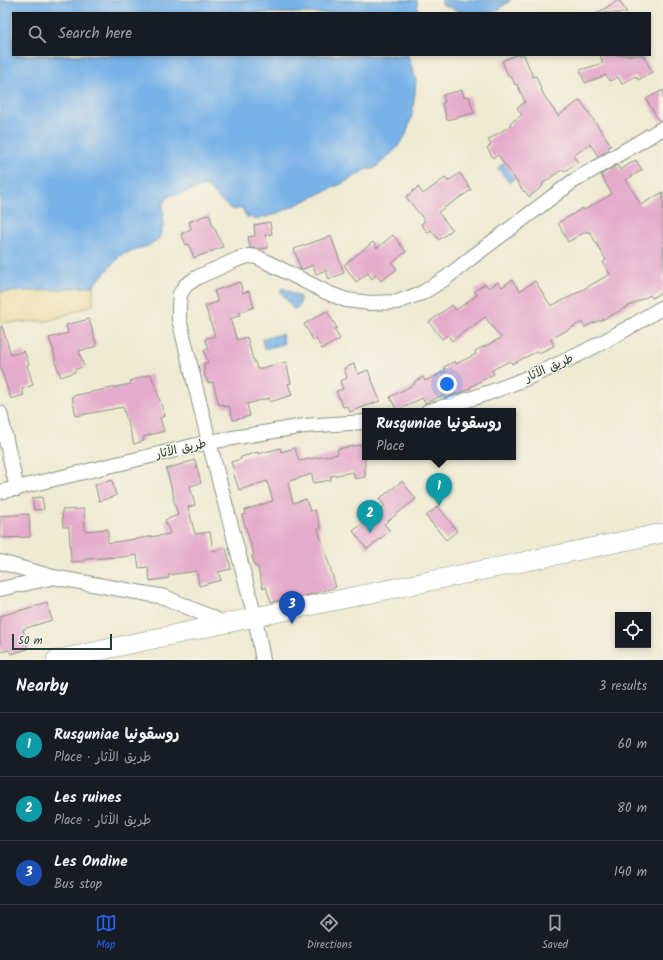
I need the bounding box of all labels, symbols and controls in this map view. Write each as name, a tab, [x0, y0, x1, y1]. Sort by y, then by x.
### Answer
search box	[12, 12, 651, 56]
text: Search here	[58, 22, 132, 46]
icon: search	[26, 23, 48, 45]
street label: طريق الآثار	[521, 349, 576, 388]
your location	[437, 374, 457, 394]
popup	[362, 408, 516, 460]
text: Rusguniae روسقونيا	[376, 412, 502, 436]
street label: طريق الآثار	[153, 434, 208, 464]
text: Place	[376, 436, 404, 457]
pin: 1	[426, 473, 452, 506]
pin: 2	[357, 500, 383, 533]
pin: 3	[279, 591, 305, 624]
map controls	[615, 612, 651, 648]
button: locate	[615, 612, 651, 648]
scale bar	[12, 632, 112, 651]
text: 50 m	[18, 632, 43, 650]
text: Nearby	[16, 673, 68, 700]
text: 3 results	[599, 676, 647, 697]
text: Rusguniae روسقونيا	[54, 723, 179, 747]
text: 1	[27, 734, 31, 755]
text: 60 m	[618, 734, 647, 755]
text: Place · طريق الآثار	[54, 747, 151, 768]
text: Les ruines	[54, 786, 122, 810]
text: 2	[25, 798, 33, 819]
text: 80 m	[617, 798, 647, 819]
text: Place · طريق الآثار	[54, 810, 151, 831]
text: Les Ondine	[54, 850, 128, 874]
text: 3	[25, 862, 33, 883]
text: 140 m	[614, 862, 647, 883]
text: Bus stop	[54, 874, 102, 895]
tab: Map	[95, 912, 117, 954]
tab: Directions	[307, 912, 352, 954]
tab: Saved	[542, 912, 568, 954]

